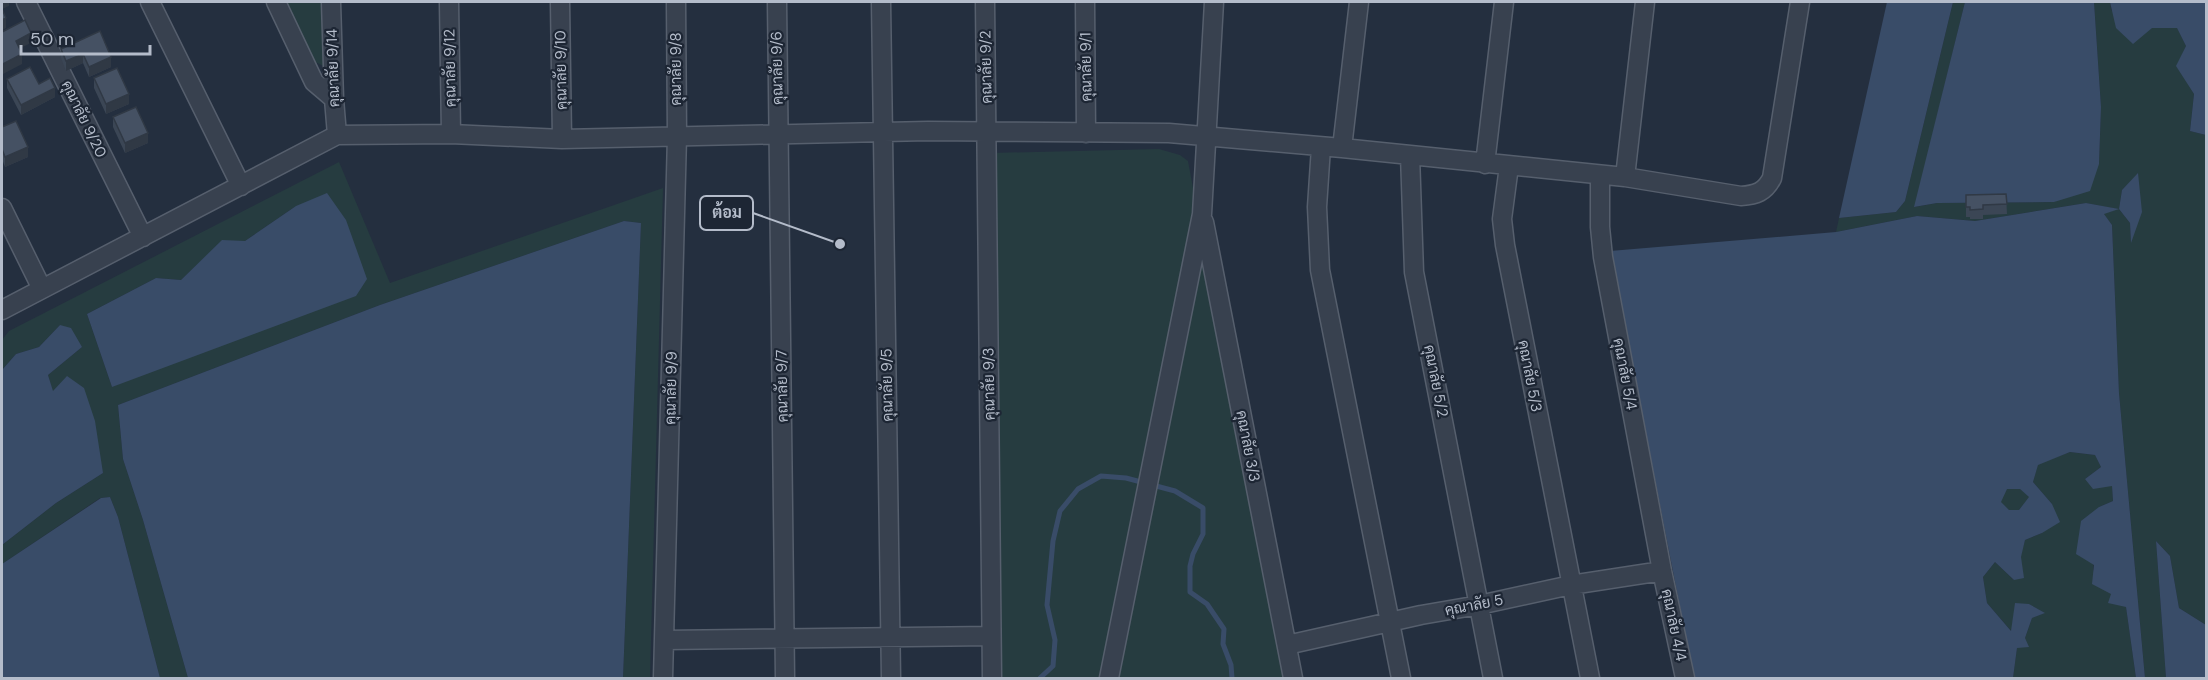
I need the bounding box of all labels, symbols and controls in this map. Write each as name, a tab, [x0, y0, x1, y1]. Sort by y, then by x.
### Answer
scale bar	[21, 18, 150, 56]
text: 50 m	[30, 27, 74, 51]
street label: คุณาลัย 9/14	[322, 28, 345, 108]
street label: คุณาลัย 9/12	[439, 29, 462, 107]
street label: คุณาลัย 9/10	[550, 30, 573, 110]
street label: คุณาลัย 9/2	[975, 30, 998, 104]
street label: คุณาลัย 9/6	[766, 31, 789, 105]
street label: คุณาลัย 9/8	[666, 32, 687, 106]
street label: คุณาลัย 9/1	[1075, 32, 1098, 102]
street label: คุณาลัย 9/20	[56, 77, 111, 161]
callout: ต้อม	[700, 196, 753, 230]
text: ต้อม	[712, 201, 742, 223]
street label: คุณาลัย 5/4	[1607, 336, 1642, 412]
street label: คุณาลัย 5/3	[1512, 338, 1547, 414]
street label: คุณาลัย 5/2	[1418, 343, 1453, 419]
street label: คุณาลัย 9/3	[978, 347, 1001, 421]
street label: คุณาลัย 9/5	[876, 348, 899, 422]
street label: คุณาลัย 9/7	[771, 350, 794, 422]
street label: คุณาลัย 9/9	[660, 351, 683, 425]
street label: คุณาลัย 3/3	[1230, 409, 1265, 484]
street label: คุณาลัย 4/4	[1656, 587, 1691, 663]
street label: คุณาลัย 5	[1443, 590, 1505, 621]

